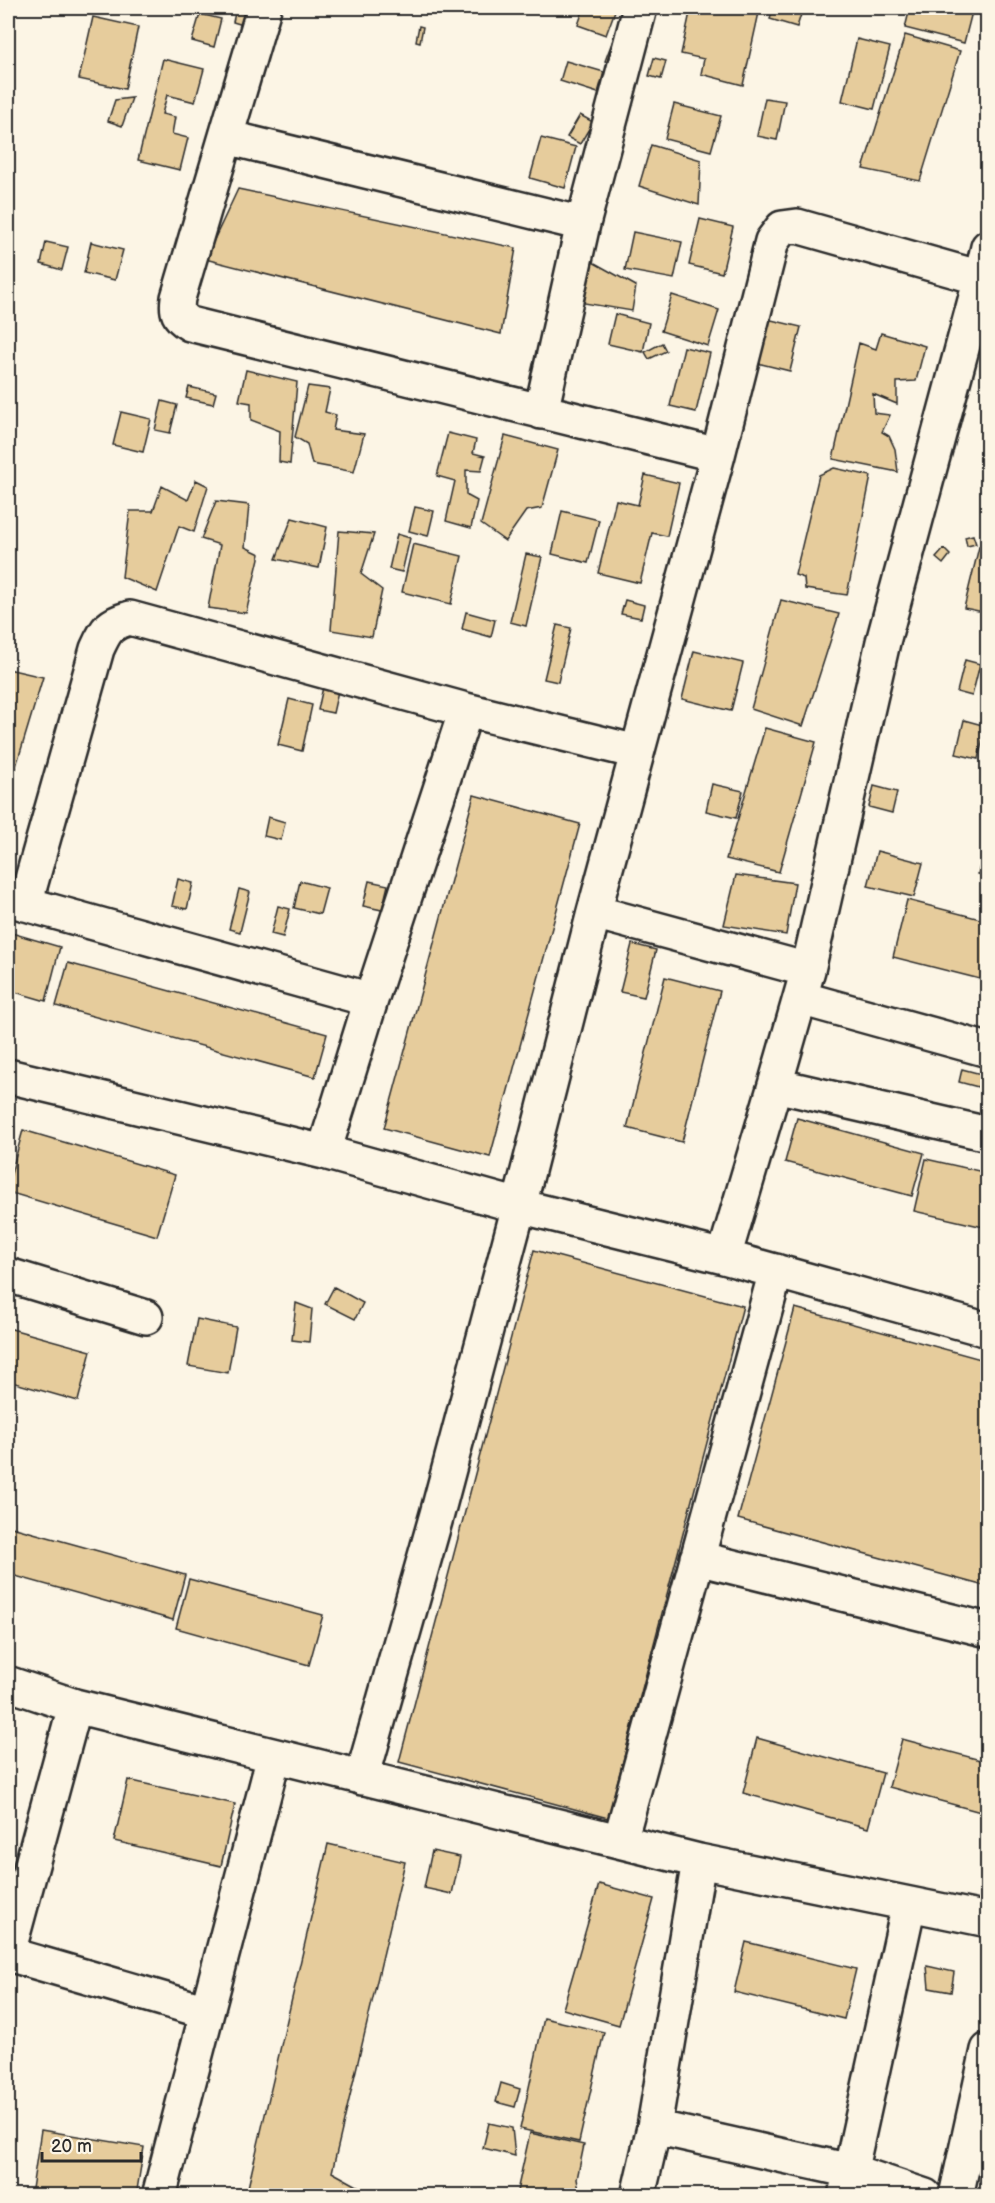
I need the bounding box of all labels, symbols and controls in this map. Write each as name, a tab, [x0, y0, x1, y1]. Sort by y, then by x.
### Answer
scale bar	[42, 2125, 141, 2163]
text: 20 m	[51, 2136, 92, 2157]

